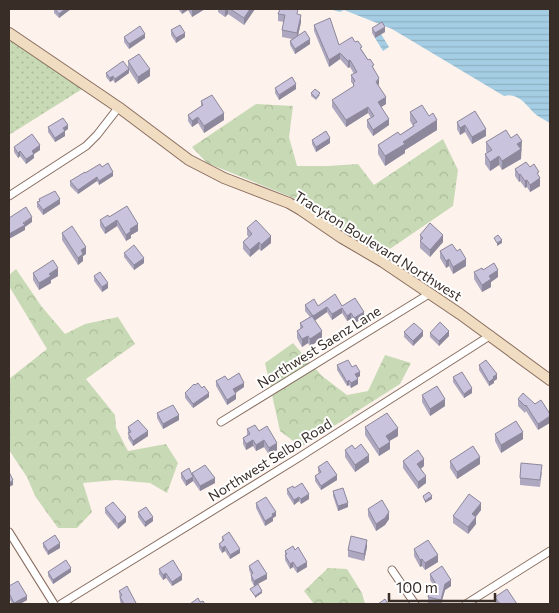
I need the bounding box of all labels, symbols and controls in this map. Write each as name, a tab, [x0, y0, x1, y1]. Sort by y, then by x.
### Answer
street label: Tracyton Boulevard Northwest	[291, 187, 465, 304]
street label: Northwest Saenz Lane	[254, 302, 384, 392]
street label: Northwest Selbo Road	[205, 415, 335, 505]
scale bar	[389, 570, 495, 602]
text: 100 m	[396, 578, 438, 596]

